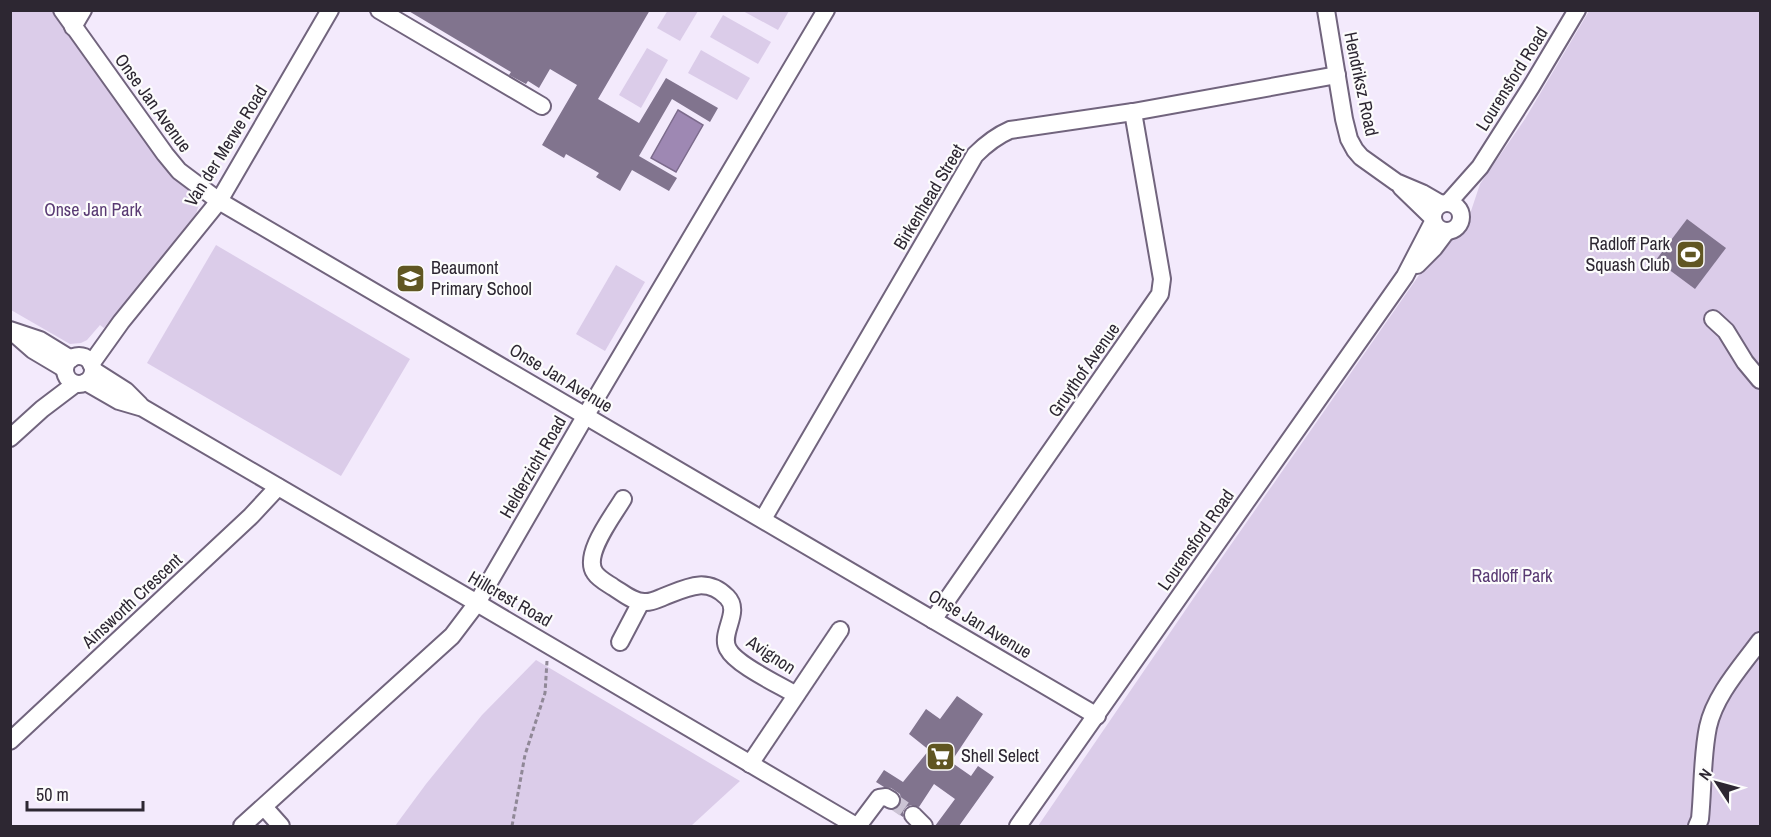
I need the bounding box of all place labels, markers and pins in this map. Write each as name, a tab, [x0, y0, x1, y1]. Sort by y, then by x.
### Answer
place label: Radloff Park Squash Club	[1585, 231, 1671, 277]
sports icon: Radloff Park Squash Club	[1675, 238, 1707, 270]
place label: Beaumont Primary School	[431, 255, 532, 301]
school or university icon: Beaumont Primary School	[394, 262, 426, 294]
supermarket icon: Shell Select	[924, 740, 956, 772]
place label: Shell Select	[961, 743, 1039, 768]

